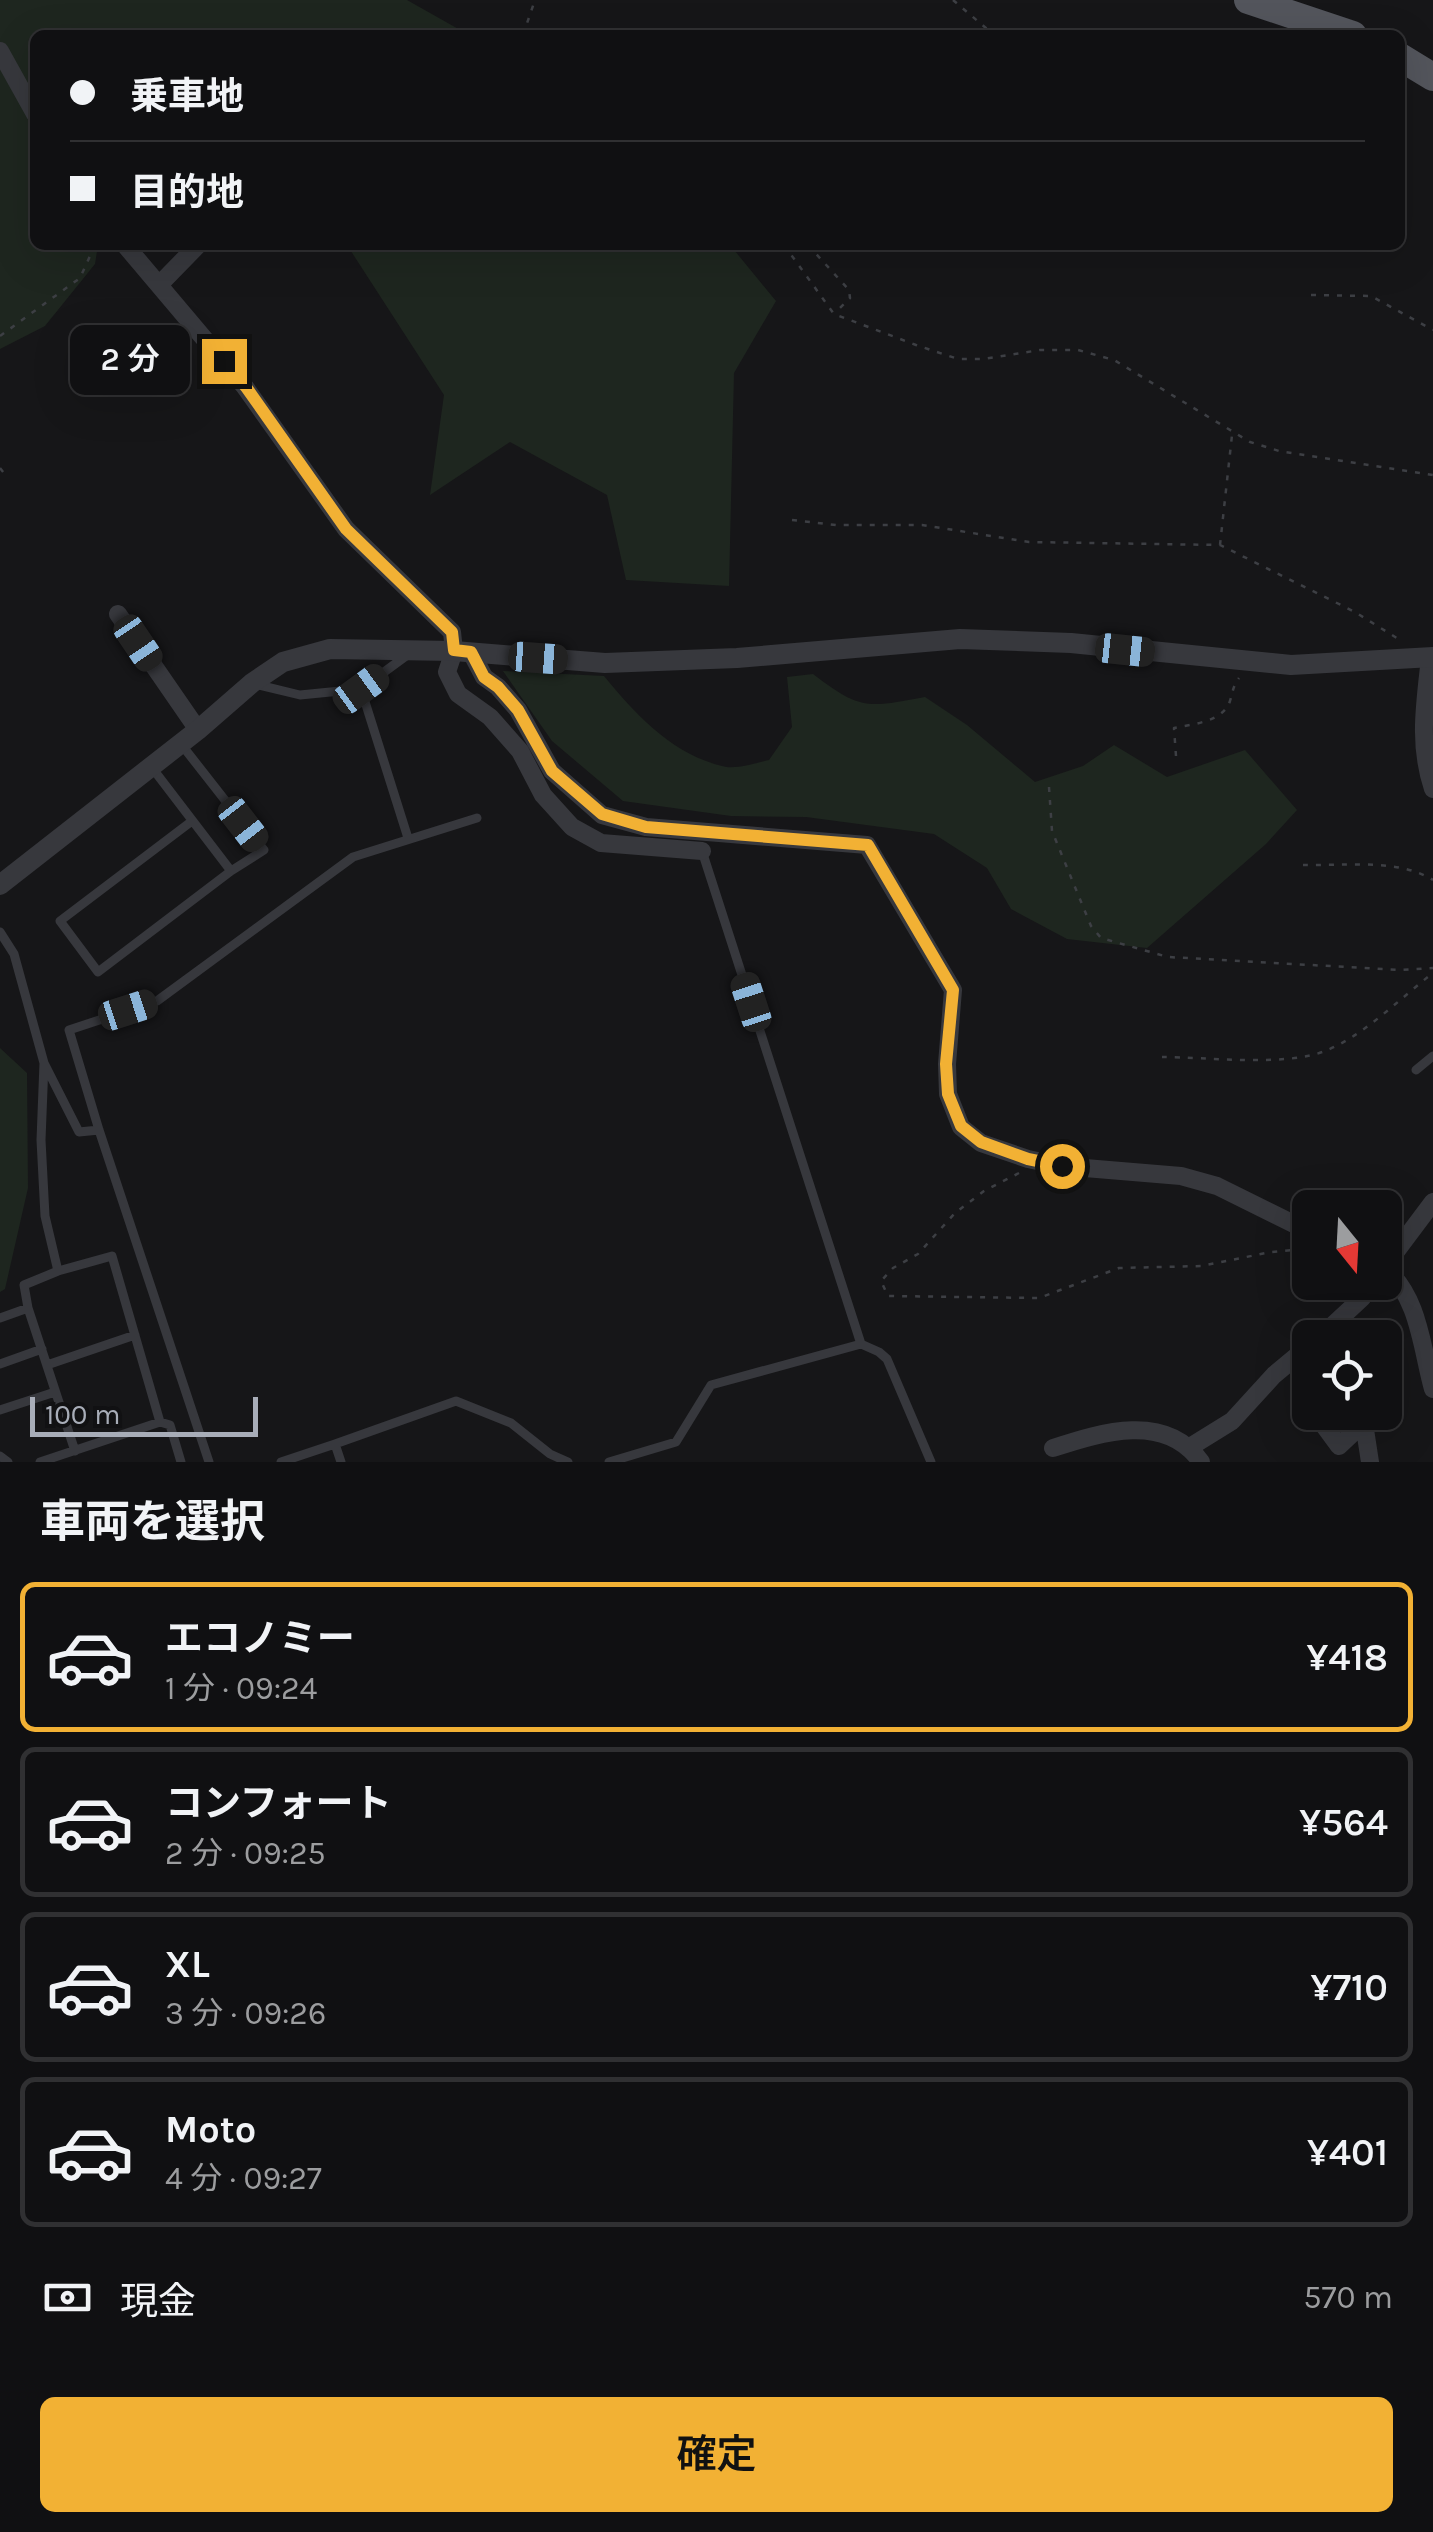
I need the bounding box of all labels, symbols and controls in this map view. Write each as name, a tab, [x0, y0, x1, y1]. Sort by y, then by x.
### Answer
text: 乗車地	[130, 74, 244, 119]
text: 目的地	[130, 170, 244, 215]
callout: 2 分	[69, 326, 189, 396]
route end	[202, 339, 247, 384]
text: 2 分	[100, 341, 160, 378]
car	[109, 610, 167, 676]
car	[1094, 632, 1156, 668]
car	[507, 641, 569, 675]
car	[328, 659, 394, 719]
car	[213, 791, 273, 857]
car	[727, 969, 775, 1035]
car	[95, 986, 161, 1034]
route start	[1040, 1144, 1085, 1189]
north arrow	[1292, 1190, 1402, 1300]
map controls	[1292, 1190, 1402, 1430]
button: locate	[1292, 1320, 1402, 1430]
scale bar	[30, 1392, 258, 1436]
text: 100 m	[45, 1398, 120, 1431]
text: 車両を選択	[40, 1496, 265, 1548]
icon: car	[45, 1612, 135, 1702]
text: エコノミー	[165, 1616, 355, 1661]
text: ¥418	[1306, 1635, 1388, 1680]
text: 1 分 · 09:24	[165, 1670, 317, 1707]
icon: car	[45, 1777, 135, 1867]
text: コンフォート	[165, 1781, 392, 1826]
text: ¥564	[1299, 1800, 1388, 1845]
text: 2 分 · 09:25	[165, 1835, 326, 1872]
icon: car	[45, 1942, 135, 2032]
text: XL	[165, 1942, 210, 1987]
text: ¥710	[1311, 1965, 1388, 2010]
text: 3 分 · 09:26	[165, 1995, 326, 2032]
icon: car	[45, 2107, 135, 2197]
text: Moto	[165, 2107, 256, 2152]
text: ¥401	[1307, 2130, 1388, 2175]
text: 4 分 · 09:27	[165, 2160, 322, 2197]
icon: cash	[40, 2270, 95, 2325]
text: 現金	[120, 2279, 196, 2324]
text: 570 m	[1303, 2279, 1393, 2316]
button: 確定	[40, 2397, 1393, 2512]

